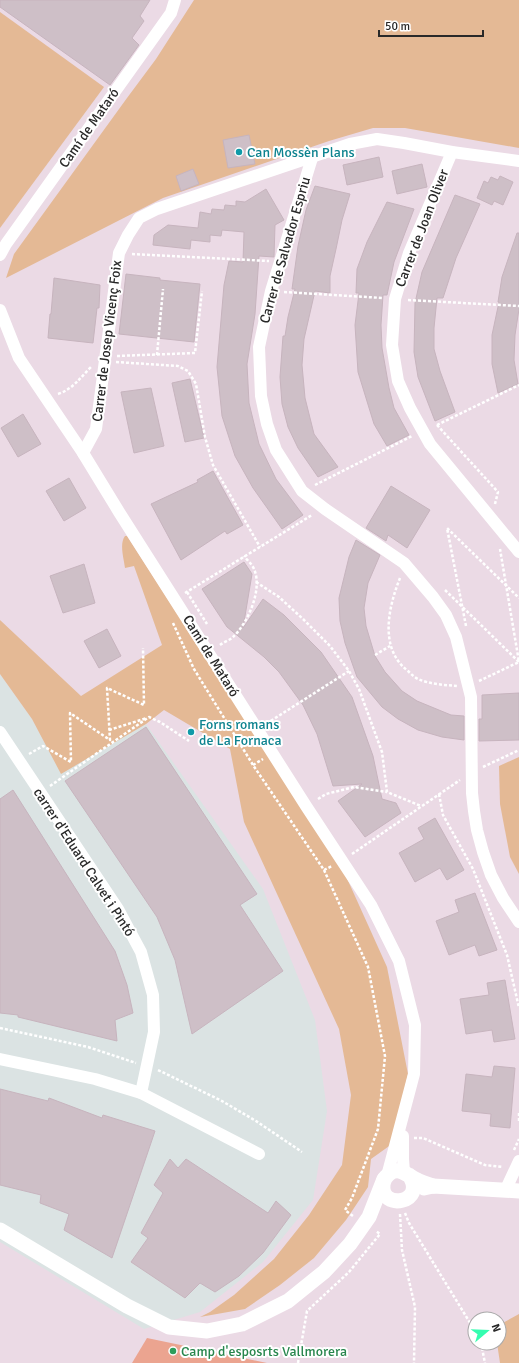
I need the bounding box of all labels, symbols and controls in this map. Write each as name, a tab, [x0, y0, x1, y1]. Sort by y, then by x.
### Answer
scale bar	[379, 12, 483, 38]
text: 50 m	[385, 19, 410, 34]
street label: Camí de Mataró	[55, 85, 123, 171]
place label: Can Mossèn Plans	[247, 144, 355, 161]
marker: Can Mossèn Plans	[234, 147, 244, 157]
street label: Carrer de Joan Oliver	[392, 166, 453, 289]
street label: Carrer de Salvador Espriu	[256, 175, 314, 325]
street label: Carrer de Josep Vicenç Foix	[89, 259, 125, 423]
street label: Camí de Mataró	[179, 612, 243, 700]
place label: Forns romans de La Fornaca	[199, 716, 282, 749]
marker: Forns romans de La Fornaca	[186, 727, 196, 737]
street label: carrer d'Eduard Calvet i Pintó	[30, 785, 138, 939]
north arrow	[467, 1311, 507, 1351]
text: N	[489, 1322, 503, 1334]
place label: Camp d'esposrts Vallmorera	[181, 1343, 347, 1360]
marker: Camp d'esposrts Vallmorera	[168, 1346, 178, 1356]

